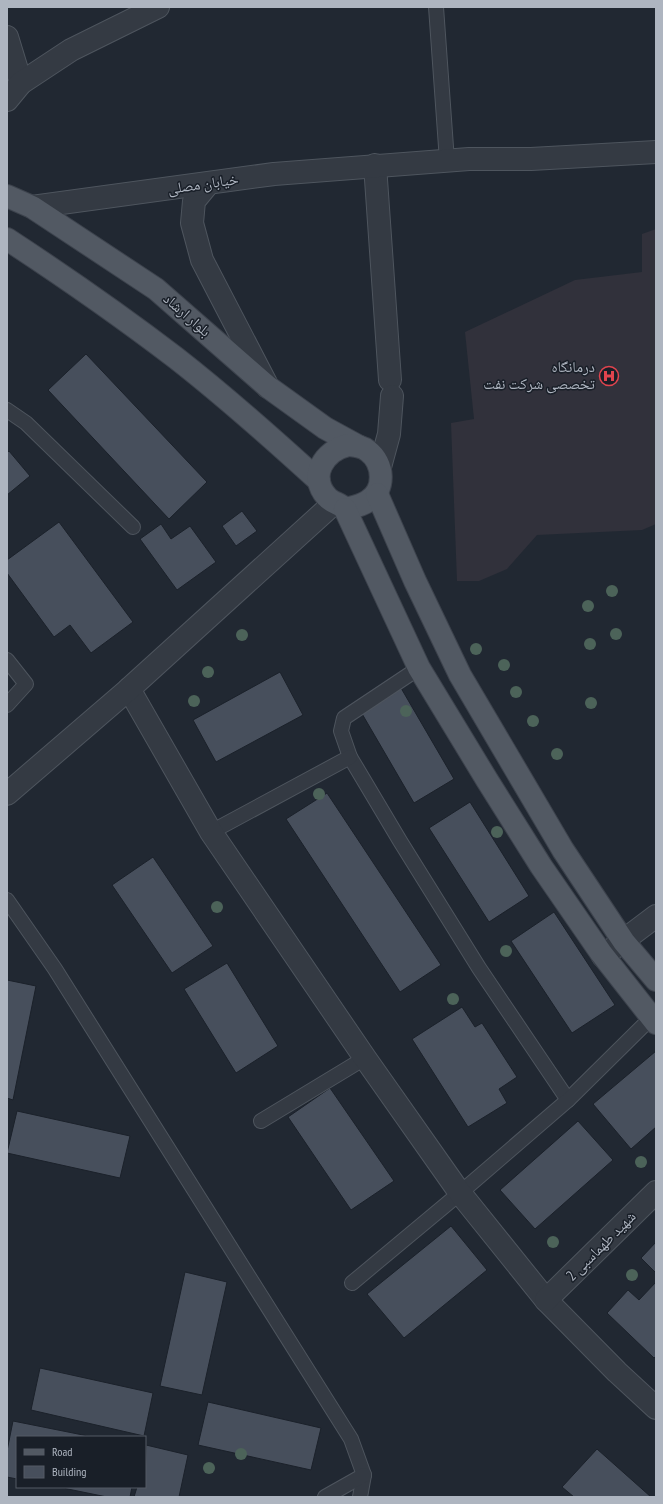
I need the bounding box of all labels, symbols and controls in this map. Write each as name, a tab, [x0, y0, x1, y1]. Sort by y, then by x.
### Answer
street label: خیابان مصلی	[166, 169, 240, 199]
street label: بلوار ارشاد	[160, 289, 215, 340]
place label: درمانگاه تخصصی شرکت نفت	[483, 357, 596, 394]
hospital icon: درمانگاه تخصصی شرکت نفت	[598, 365, 620, 387]
street label: شهید طهماسبی 2	[562, 1207, 640, 1285]
legend	[16, 1436, 146, 1488]
text: Road	[52, 1444, 72, 1459]
text: Building	[52, 1464, 87, 1479]

